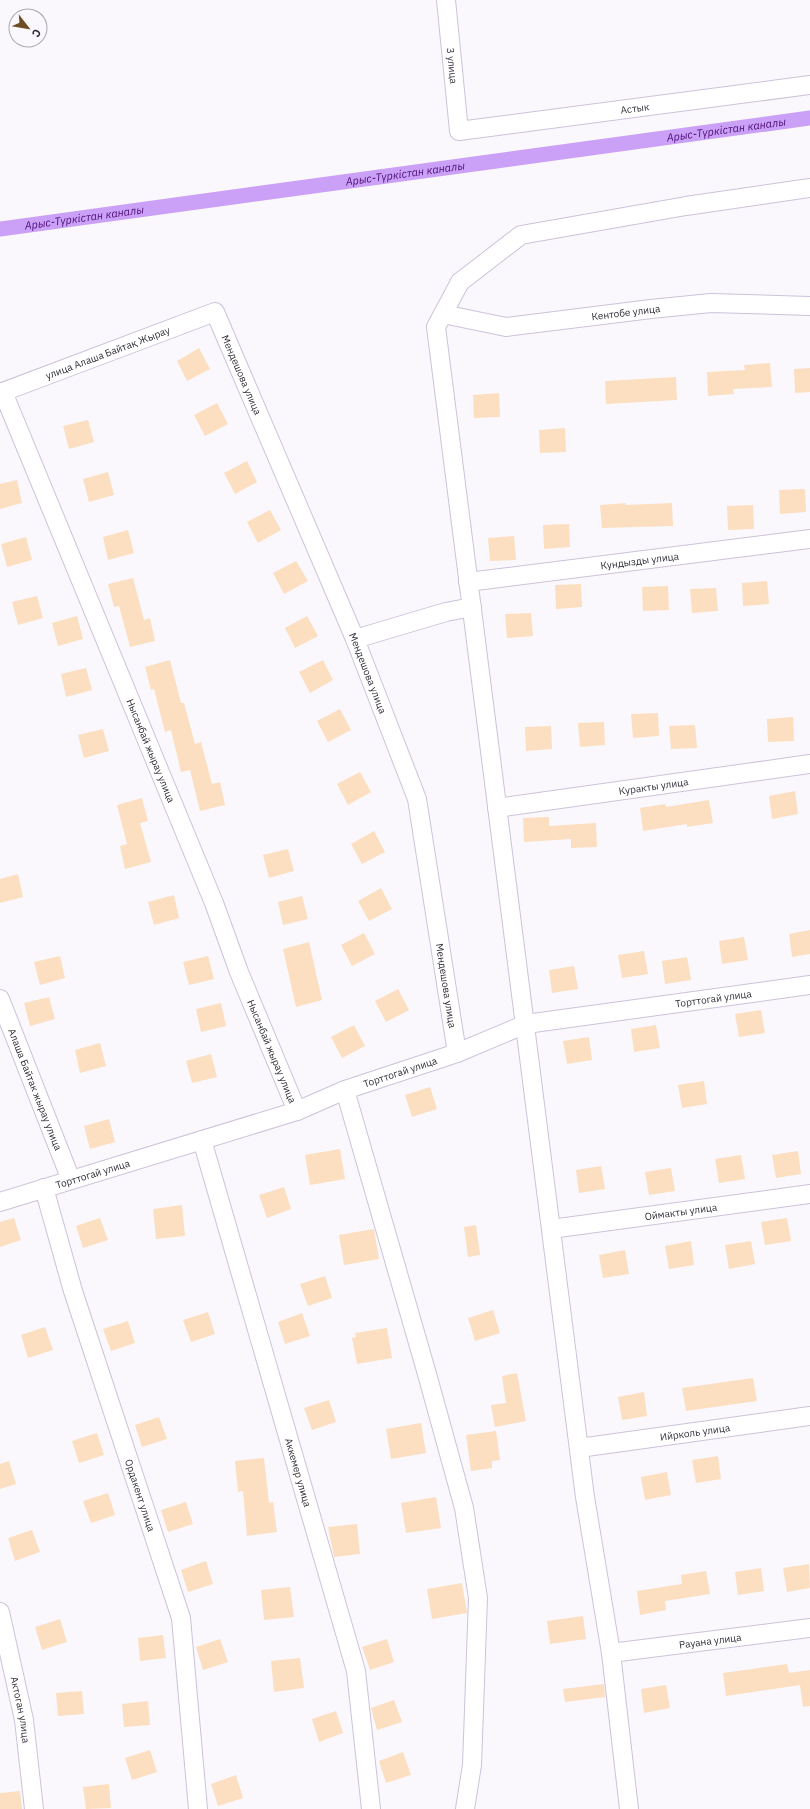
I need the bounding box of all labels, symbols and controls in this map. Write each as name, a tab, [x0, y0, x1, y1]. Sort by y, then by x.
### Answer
north arrow	[8, 8, 48, 48]
text: С	[29, 26, 44, 40]
street label: 3 улица	[444, 47, 461, 85]
street label: Астык	[620, 100, 651, 116]
water label: Арыс-Түркістан каналы	[665, 114, 787, 145]
water label: Арыс-Түркістан каналы	[344, 158, 466, 189]
water label: Арыс-Түркістан каналы	[23, 202, 145, 233]
street label: Кентобе улица	[591, 302, 661, 323]
street label: улица Алаша Байтақ Жырау	[44, 323, 172, 382]
street label: Мендешова улица	[219, 333, 265, 417]
street label: Кундызды улица	[600, 549, 680, 572]
street label: Мендешова улица	[347, 631, 390, 716]
street label: Нысанбай жырау улица	[124, 697, 179, 805]
street label: Куракты улица	[618, 775, 690, 797]
street label: Мендешова улица	[433, 942, 460, 1030]
street label: Торттогай улица	[674, 986, 753, 1010]
street label: Нысанбай жырау улица	[245, 997, 300, 1105]
street label: Алаша Байтак жырау улица	[6, 1026, 65, 1153]
street label: Торттогай улица	[361, 1053, 439, 1090]
street label: Торттогай улица	[54, 1156, 132, 1191]
street label: Оймакты улица	[644, 1200, 718, 1223]
street label: Ийрколь улица	[659, 1421, 731, 1443]
street label: Аккемер улица	[282, 1436, 315, 1509]
street label: Ордакент улица	[122, 1457, 159, 1534]
street label: Рауана улица	[678, 1630, 743, 1651]
street label: Актоган улица	[8, 1675, 33, 1744]

